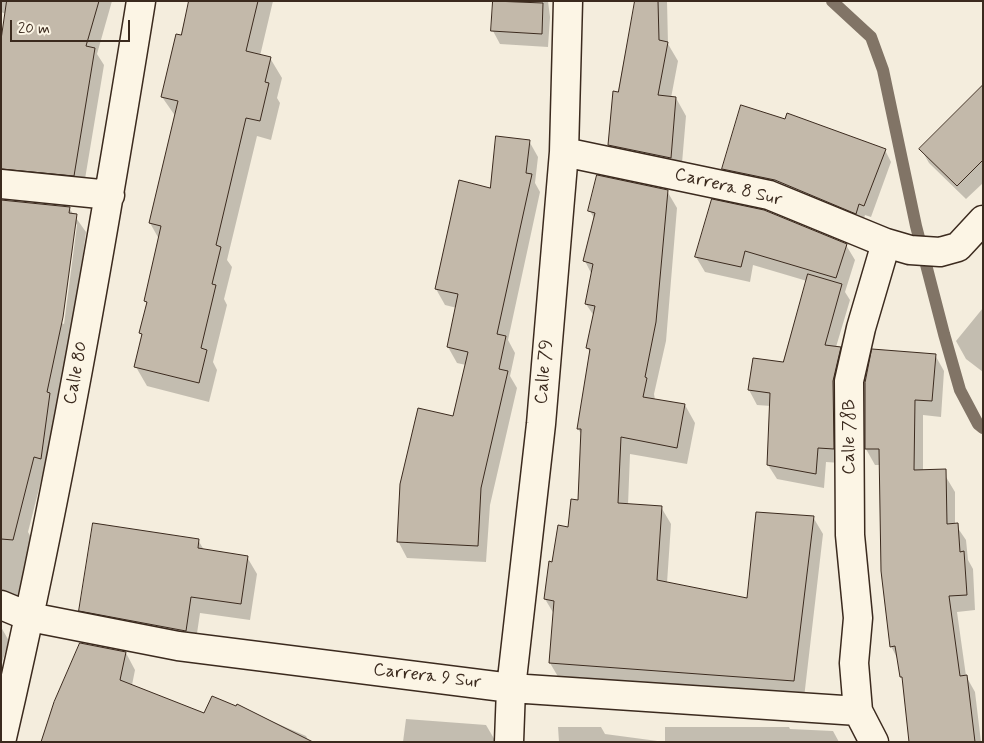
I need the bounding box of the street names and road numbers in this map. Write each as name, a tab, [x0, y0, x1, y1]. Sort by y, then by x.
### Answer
street label: Carrera 8 Sur	[672, 164, 784, 212]
street label: Calle 79	[531, 339, 559, 405]
street label: Calle 80	[60, 340, 94, 406]
street label: Calle 78B	[839, 399, 861, 475]
street label: Carrera 9 Sur	[372, 660, 482, 694]

